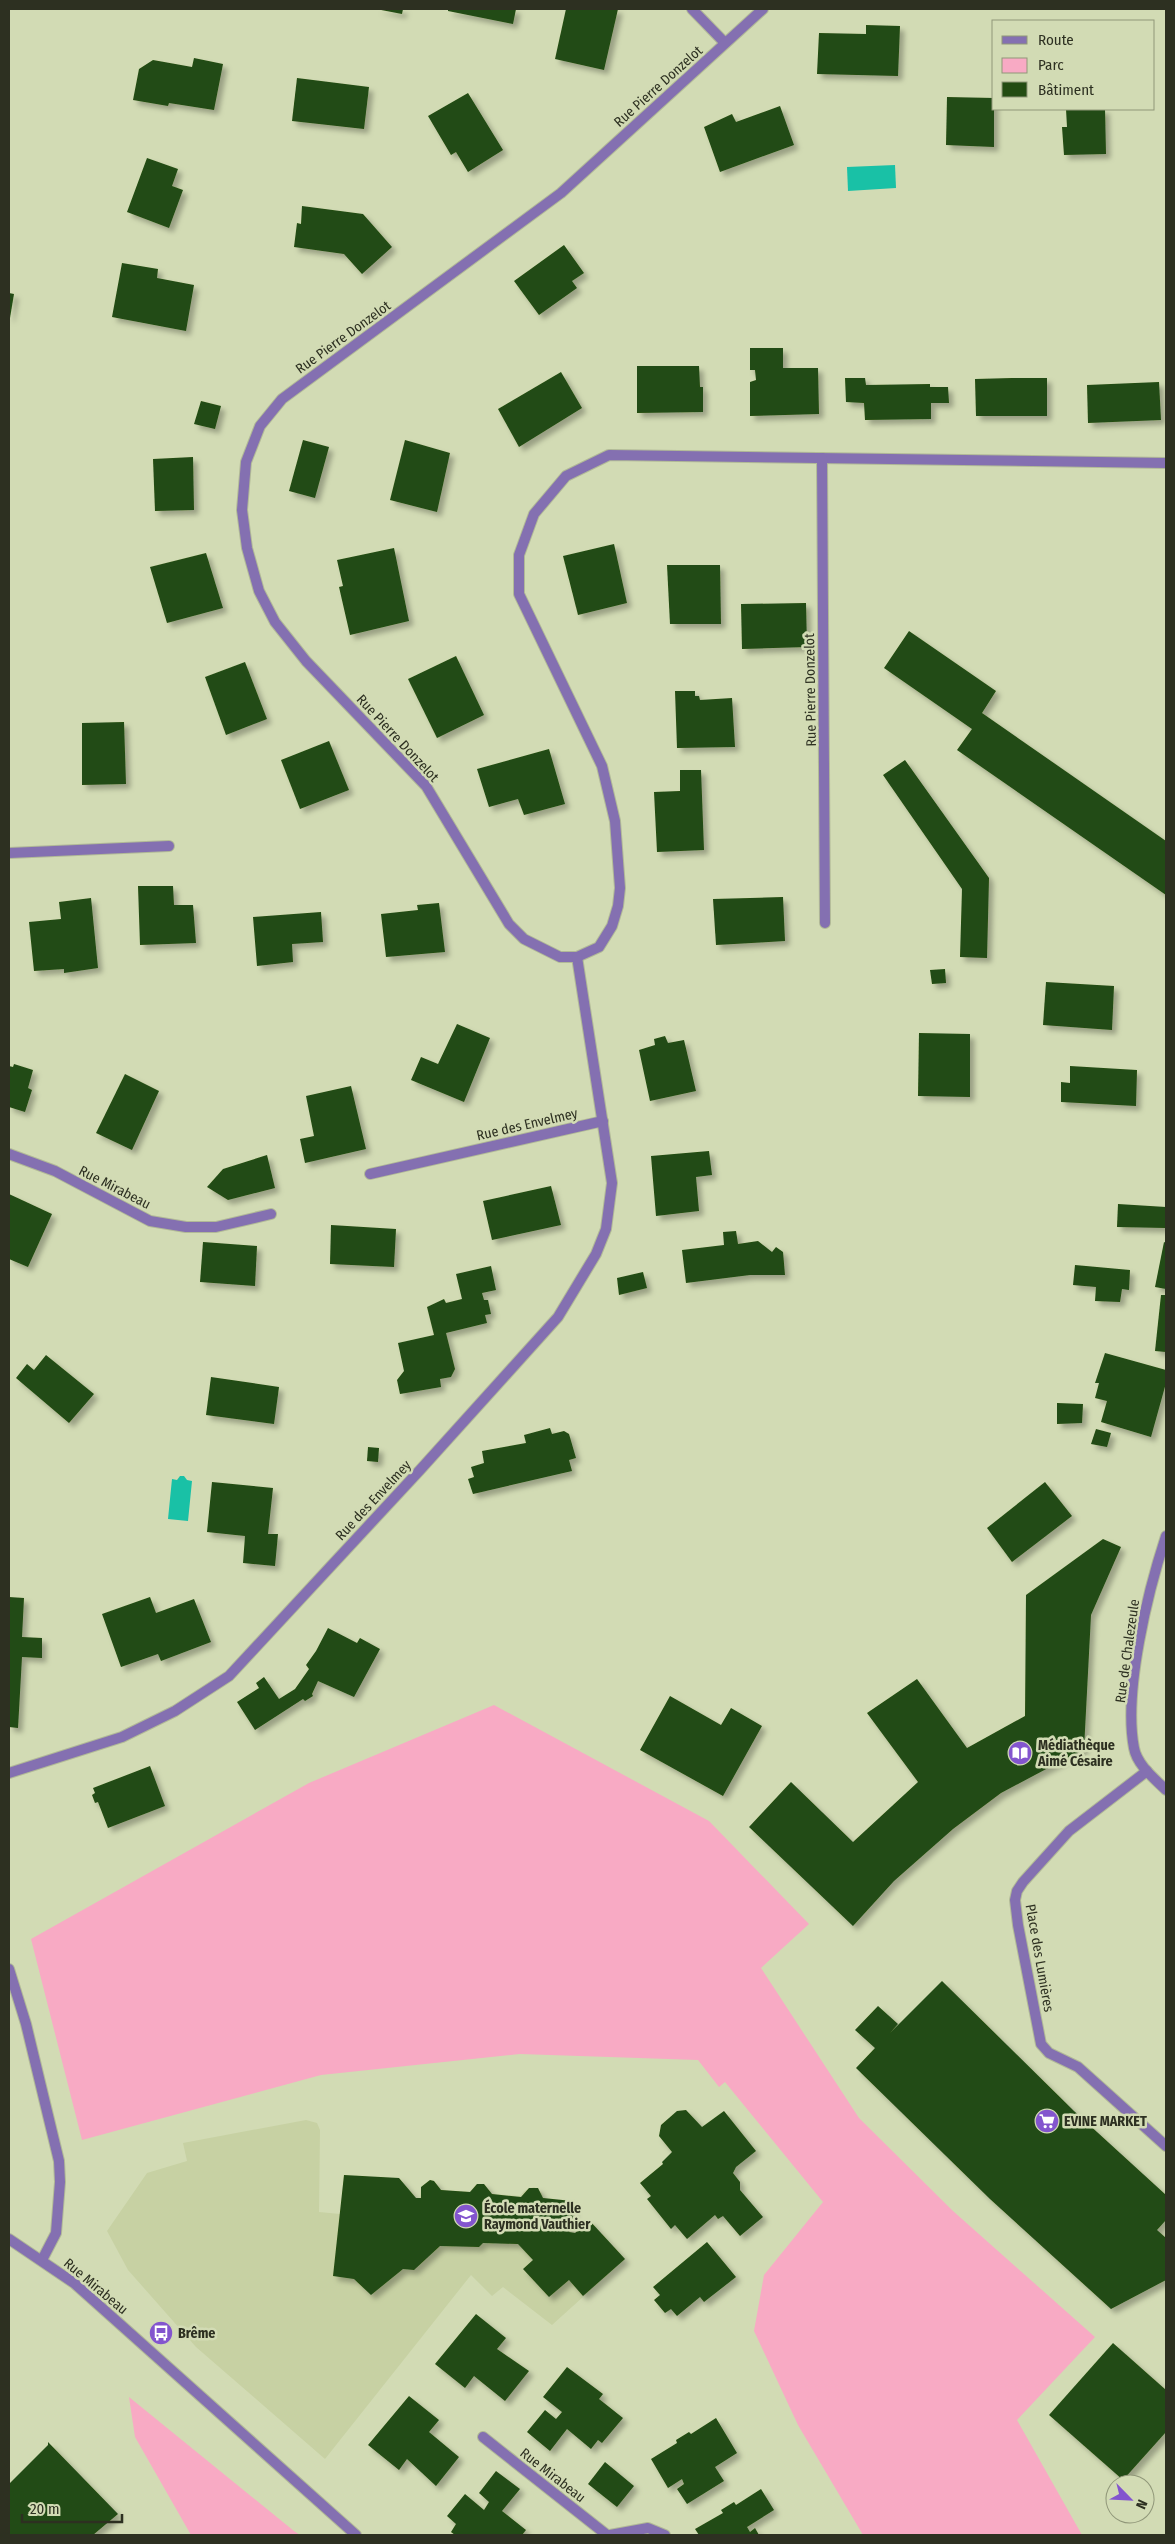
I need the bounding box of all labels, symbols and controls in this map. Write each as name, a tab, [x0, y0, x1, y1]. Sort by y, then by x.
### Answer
legend	[992, 20, 1155, 110]
text: Route	[1038, 31, 1074, 49]
street label: Rue Pierre Donzelot	[611, 42, 706, 131]
text: Parc	[1038, 56, 1064, 74]
text: Bâtiment	[1038, 81, 1094, 99]
street label: Rue Pierre Donzelot	[292, 297, 394, 378]
street label: Rue Pierre Donzelot	[801, 633, 820, 747]
street label: Rue Pierre Donzelot	[353, 691, 443, 786]
street label: Rue des Envelmey	[475, 1104, 580, 1144]
street label: Rue Mirabeau	[76, 1162, 154, 1213]
street label: Rue des Envelmey	[332, 1456, 415, 1544]
street label: Rue de Chalezeule	[1112, 1598, 1143, 1704]
place label: Médiathèque Aimé Césaire	[1037, 1737, 1115, 1770]
library icon: Médiathèque Aimé Césaire	[1007, 1740, 1033, 1766]
street label: Place des Lumières	[1022, 1903, 1057, 2013]
supermarket icon: EVINE MARKET	[1034, 2108, 1060, 2134]
place label: EVINE MARKET	[1064, 2113, 1147, 2130]
place label: École maternelle Raymond Vauthier	[484, 2199, 591, 2233]
school or university icon: École maternelle Raymond Vauthier	[453, 2203, 479, 2229]
street label: Rue Mirabeau	[60, 2255, 131, 2318]
bus stop icon: Brême	[148, 2320, 174, 2346]
place label: Brême	[178, 2325, 215, 2342]
street label: Rue Mirabeau	[517, 2445, 589, 2506]
north arrow	[1105, 2474, 1155, 2524]
scale bar	[22, 2492, 122, 2524]
text: N	[1132, 2497, 1151, 2511]
text: 20 m	[30, 2500, 60, 2518]

